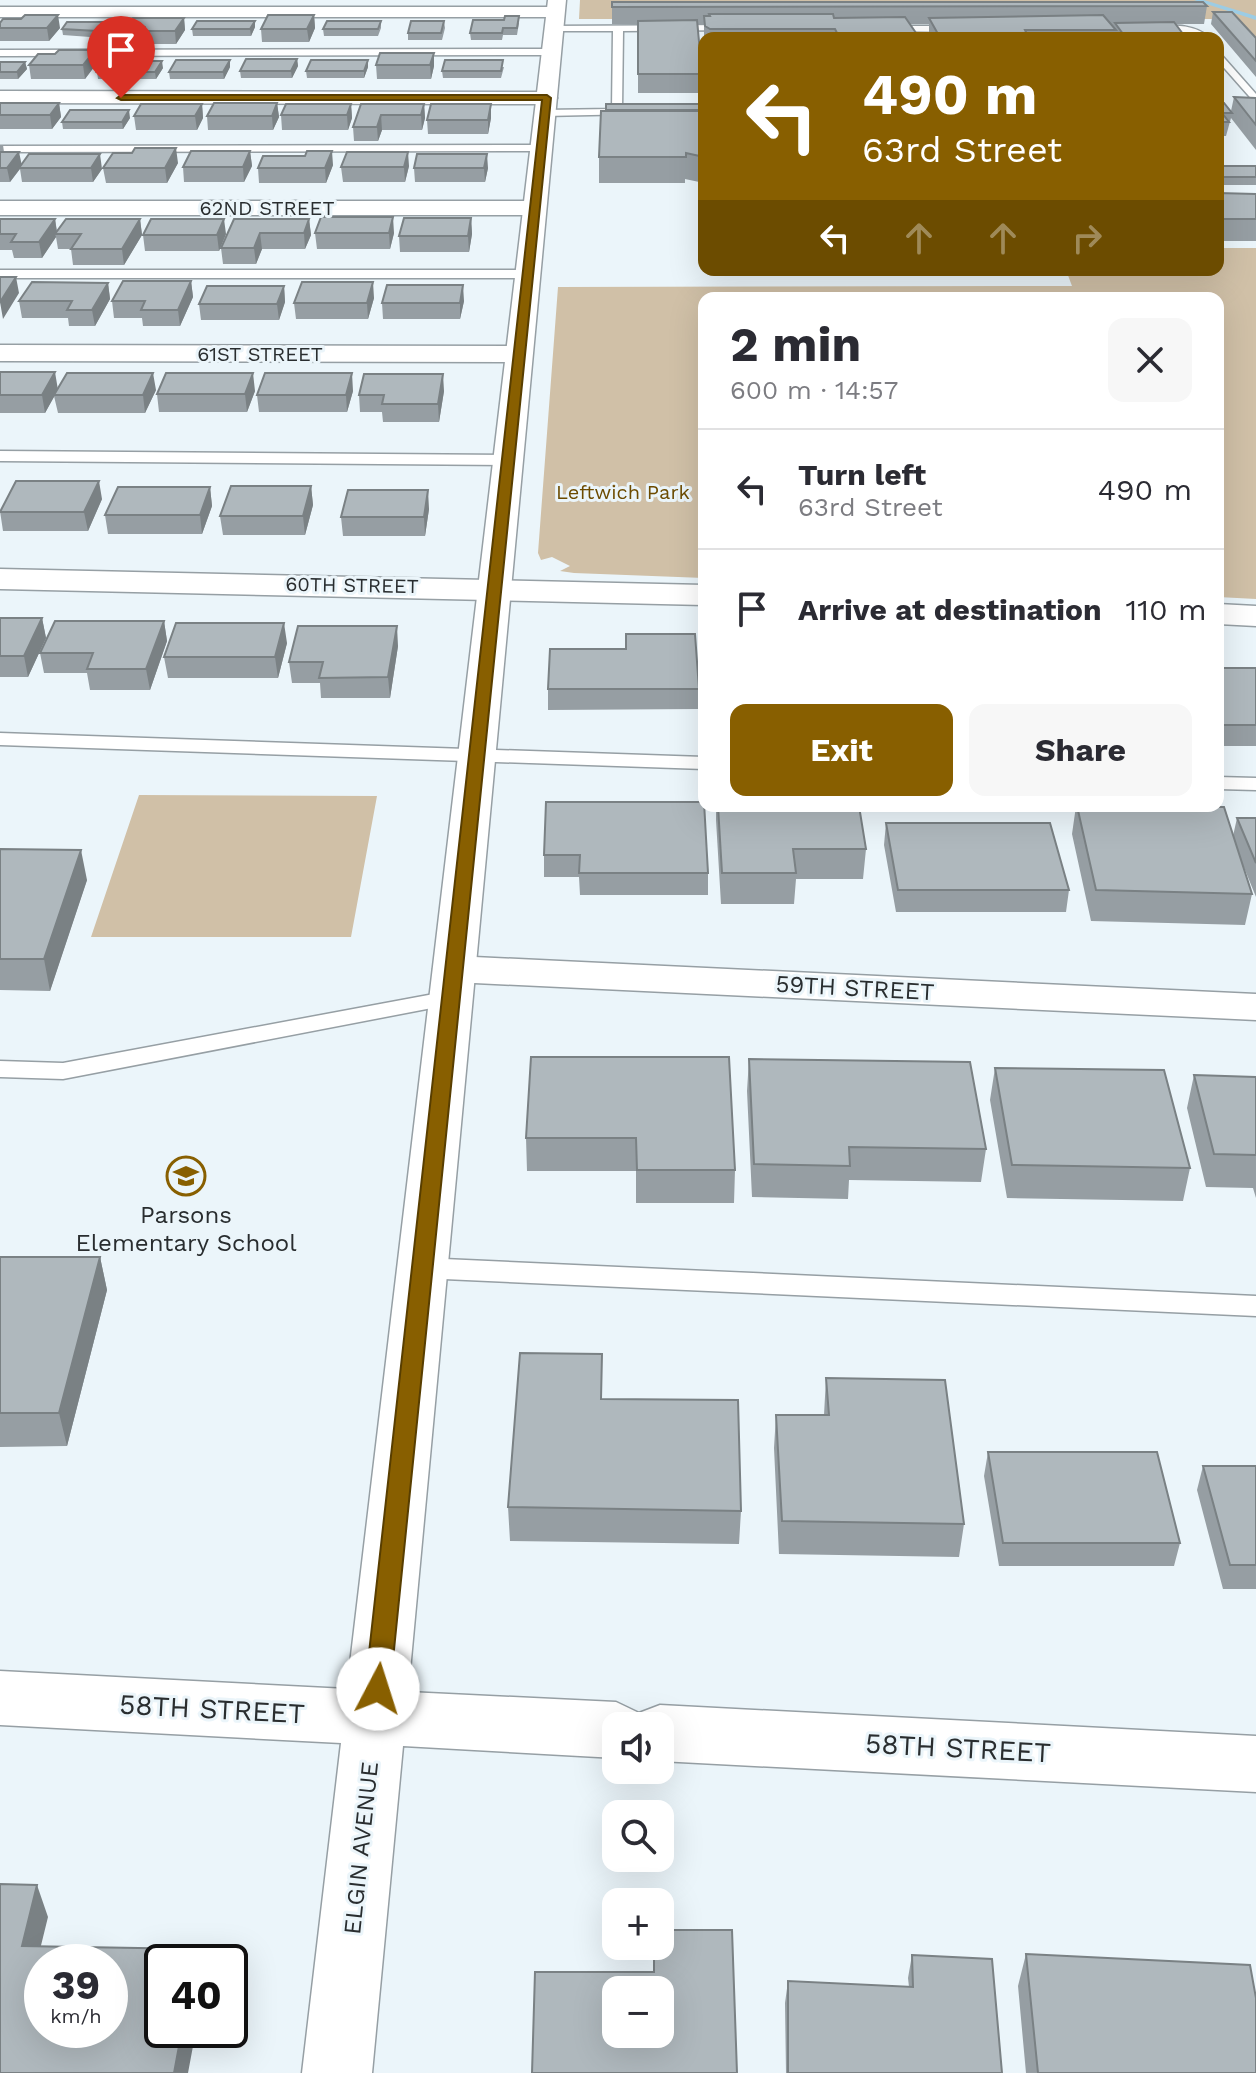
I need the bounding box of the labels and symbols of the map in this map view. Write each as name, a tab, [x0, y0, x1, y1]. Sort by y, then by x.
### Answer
pin	[87, 16, 155, 98]
street label: 62ND STREET	[200, 196, 334, 220]
street label: 61ST STREET	[197, 342, 323, 366]
park label: Leftwich Park	[556, 480, 690, 504]
street label: 60TH STREET	[285, 572, 419, 598]
street label: 59TH STREET	[775, 970, 935, 1006]
school or university icon: Parsons Elementary School	[165, 1155, 207, 1197]
place label: Parsons Elementary School	[75, 1201, 297, 1257]
position arrow	[336, 1647, 420, 1731]
street label: 58TH STREET	[118, 1688, 306, 1730]
street label: 58TH STREET	[864, 1727, 1052, 1769]
street label: ELGIN AVENUE	[338, 1760, 384, 1936]
speed limit sign: 40	[144, 1944, 248, 2048]

